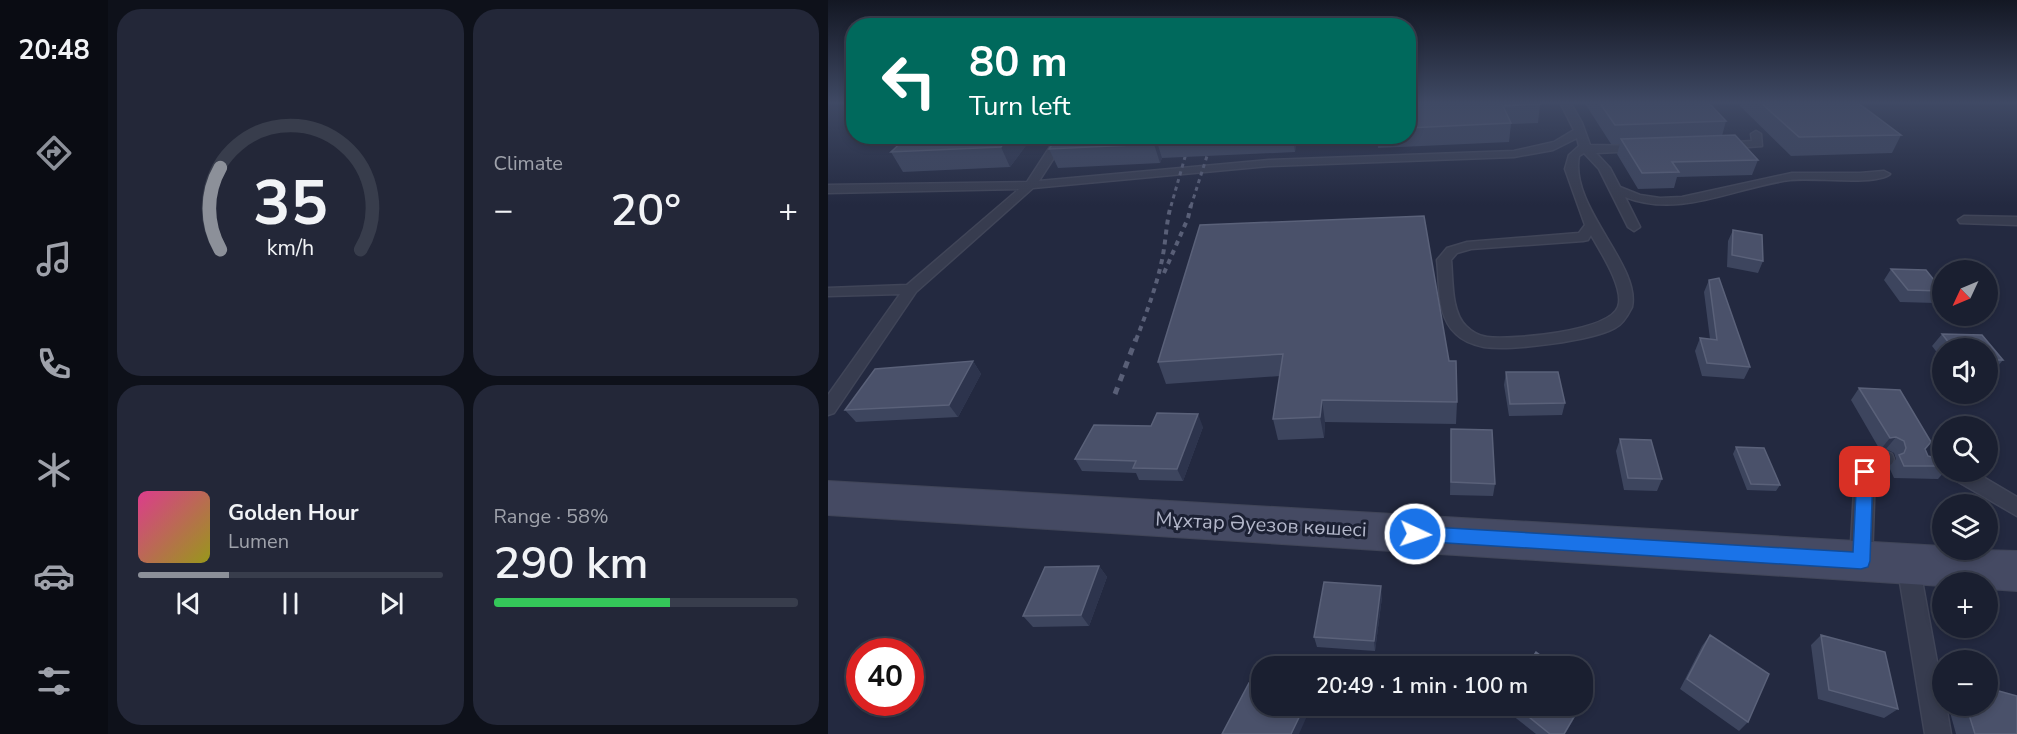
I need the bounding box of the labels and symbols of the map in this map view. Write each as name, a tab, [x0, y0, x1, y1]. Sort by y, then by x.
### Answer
north arrow	[1932, 260, 1998, 326]
pin	[1839, 446, 1890, 497]
position arrow	[1383, 502, 1447, 566]
street label: Мұхтар Әуезов көшесі	[1155, 505, 1367, 544]
speed limit sign: 40	[846, 638, 924, 716]

